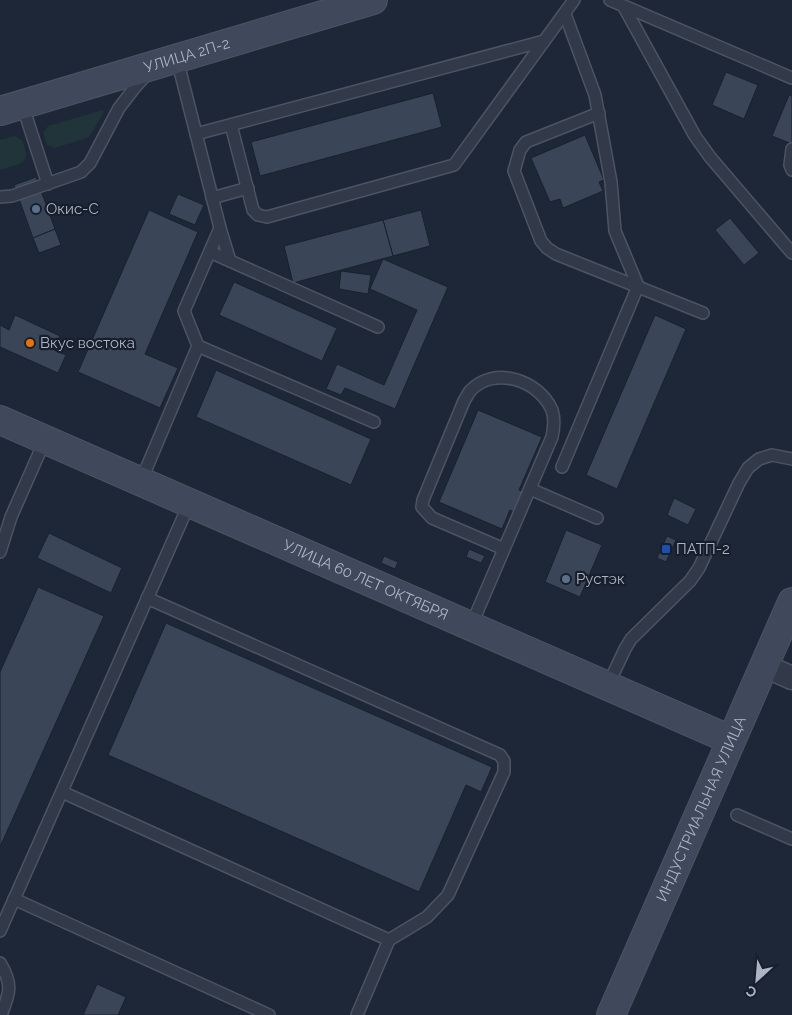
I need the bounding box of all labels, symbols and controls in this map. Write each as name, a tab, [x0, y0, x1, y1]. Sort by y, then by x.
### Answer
street label: УЛИЦА 2П-2	[142, 34, 232, 77]
place label: Окис-С	[46, 200, 99, 218]
marker: Окис-С	[30, 203, 42, 215]
place label: Вкус востока	[40, 334, 135, 352]
marker: Вкус востока	[24, 337, 36, 349]
street label: УЛИЦА 60 ЛЕТ ОКТЯБРЯ	[280, 536, 451, 624]
place label: ПАТП-2	[676, 540, 730, 558]
marker: ПАТП-2	[660, 543, 672, 555]
place label: Рустэк	[576, 570, 625, 588]
marker: Рустэк	[560, 573, 572, 585]
street label: ИНДУСТРИАЛЬНАЯ УЛИЦА	[653, 713, 750, 904]
north arrow	[732, 955, 782, 1005]
text: С	[743, 982, 759, 1001]

